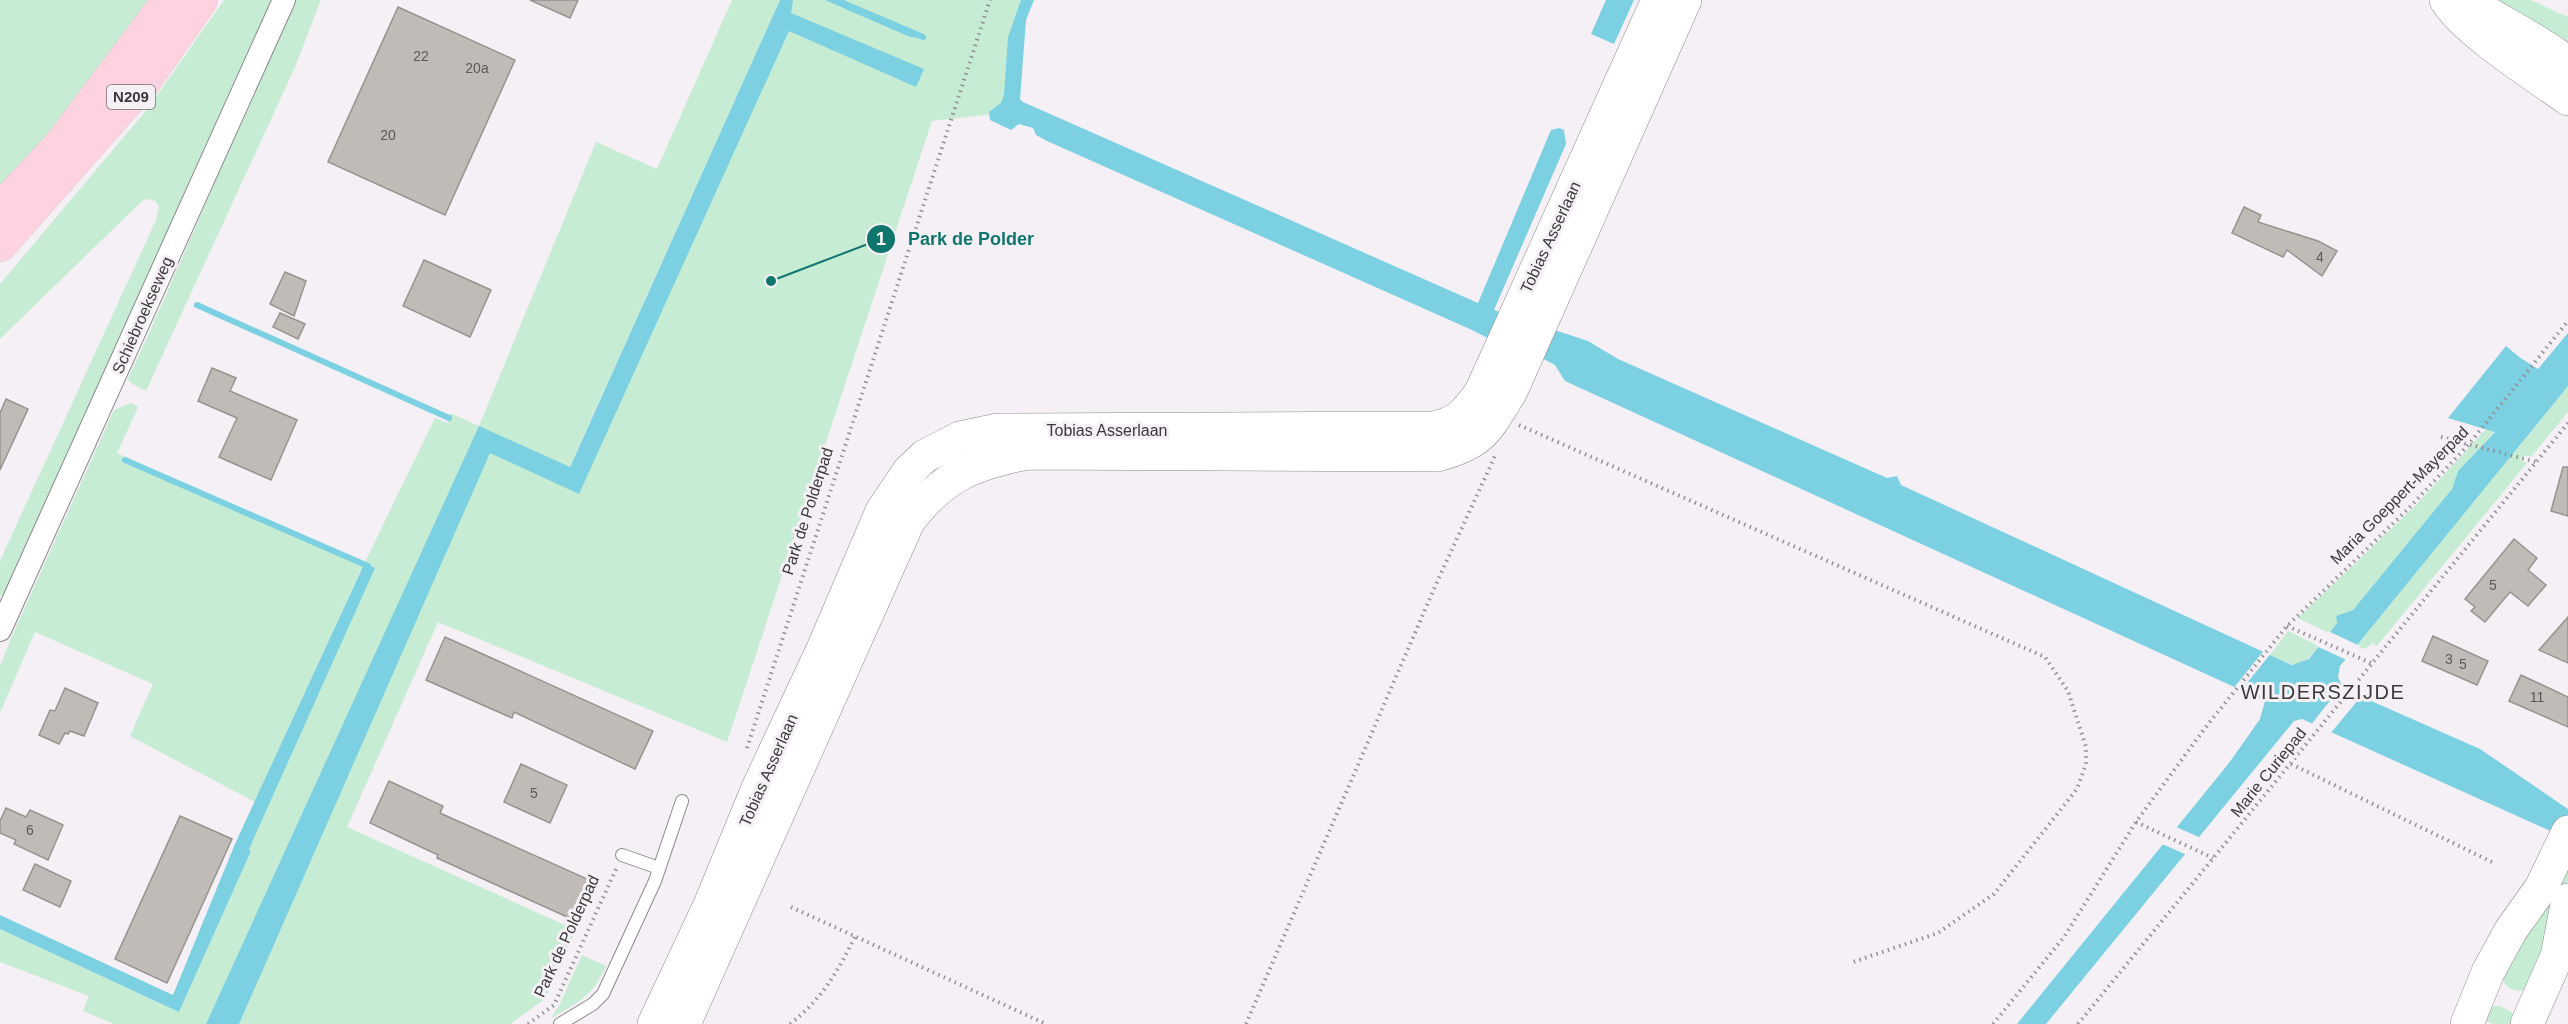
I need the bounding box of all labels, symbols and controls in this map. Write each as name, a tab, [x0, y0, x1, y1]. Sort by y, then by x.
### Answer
house number: 22	[413, 48, 429, 64]
house number: 20a	[465, 60, 489, 76]
road number: N209	[107, 85, 155, 109]
house number: 20	[380, 127, 396, 143]
street label: Tobias Asserlaan	[1517, 179, 1584, 296]
callout: Park de Polder	[866, 221, 1046, 257]
text: 1	[876, 229, 886, 249]
text: Park de Polder	[908, 229, 1034, 249]
house number: 4	[2316, 249, 2324, 265]
street label: Schiebroekseweg	[109, 254, 176, 376]
street label: Tobias Asserlaan	[1047, 422, 1167, 439]
street label: Maria Goeppert-Mayerpad	[2327, 423, 2472, 568]
street label: Park de Polderpad	[779, 446, 836, 577]
house number: 5	[2489, 577, 2497, 593]
house number: 3	[2445, 651, 2453, 667]
house number: 5	[2459, 656, 2467, 672]
district label: WILDERSZIJDE	[2241, 681, 2405, 703]
house number: 11	[2530, 689, 2544, 705]
street label: Tobias Asserlaan	[736, 711, 801, 829]
street label: Marie Curiepad	[2227, 724, 2309, 820]
house number: 5	[530, 785, 538, 801]
house number: 6	[26, 822, 34, 838]
street label: Park de Polderpad	[531, 873, 602, 1000]

